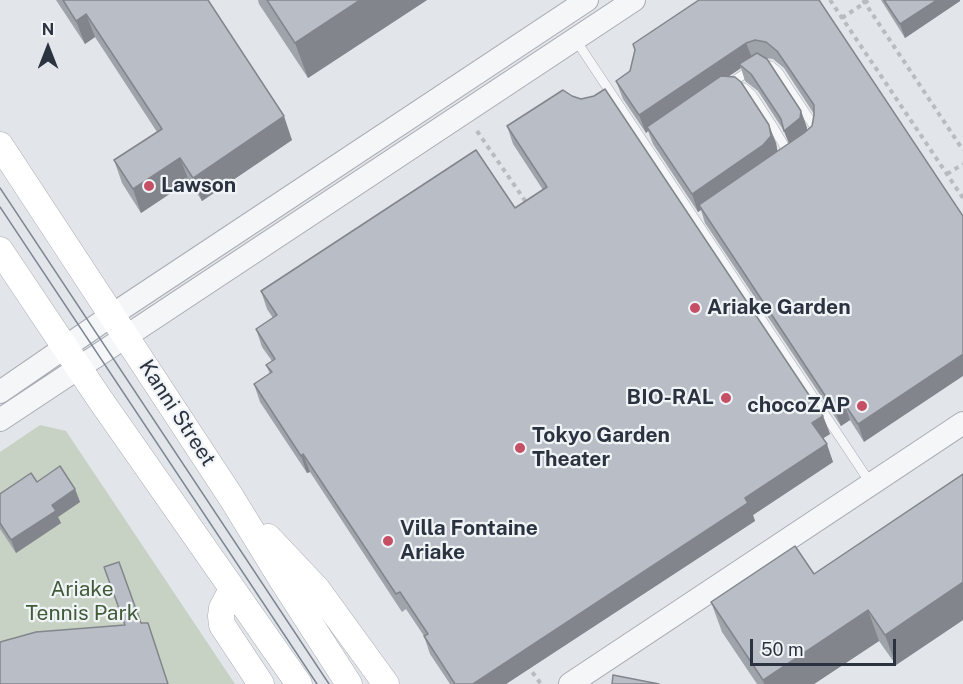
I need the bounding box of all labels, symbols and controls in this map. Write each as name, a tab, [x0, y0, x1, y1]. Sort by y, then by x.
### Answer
north arrow	[18, 18, 78, 78]
text: N	[42, 20, 54, 39]
place label: Lawson	[161, 173, 236, 199]
marker: Lawson	[142, 179, 156, 193]
place label: Ariake Garden	[707, 295, 851, 321]
marker: Ariake Garden	[688, 301, 702, 315]
street label: Kanni Street	[133, 355, 221, 471]
place label: BIO-RAL	[627, 385, 714, 411]
marker: BIO-RAL	[719, 391, 733, 405]
place label: chocoZAP	[747, 393, 850, 419]
marker: chocoZAP	[855, 399, 869, 413]
place label: Tokyo Garden Theater	[532, 423, 670, 473]
marker: Tokyo Garden Theater	[513, 441, 527, 455]
place label: Villa Fontaine Ariake	[400, 516, 538, 566]
marker: Villa Fontaine Ariake	[381, 534, 395, 548]
park label: Ariake Tennis Park	[26, 577, 138, 627]
scale bar	[753, 627, 898, 665]
text: 50 m	[761, 639, 804, 660]

